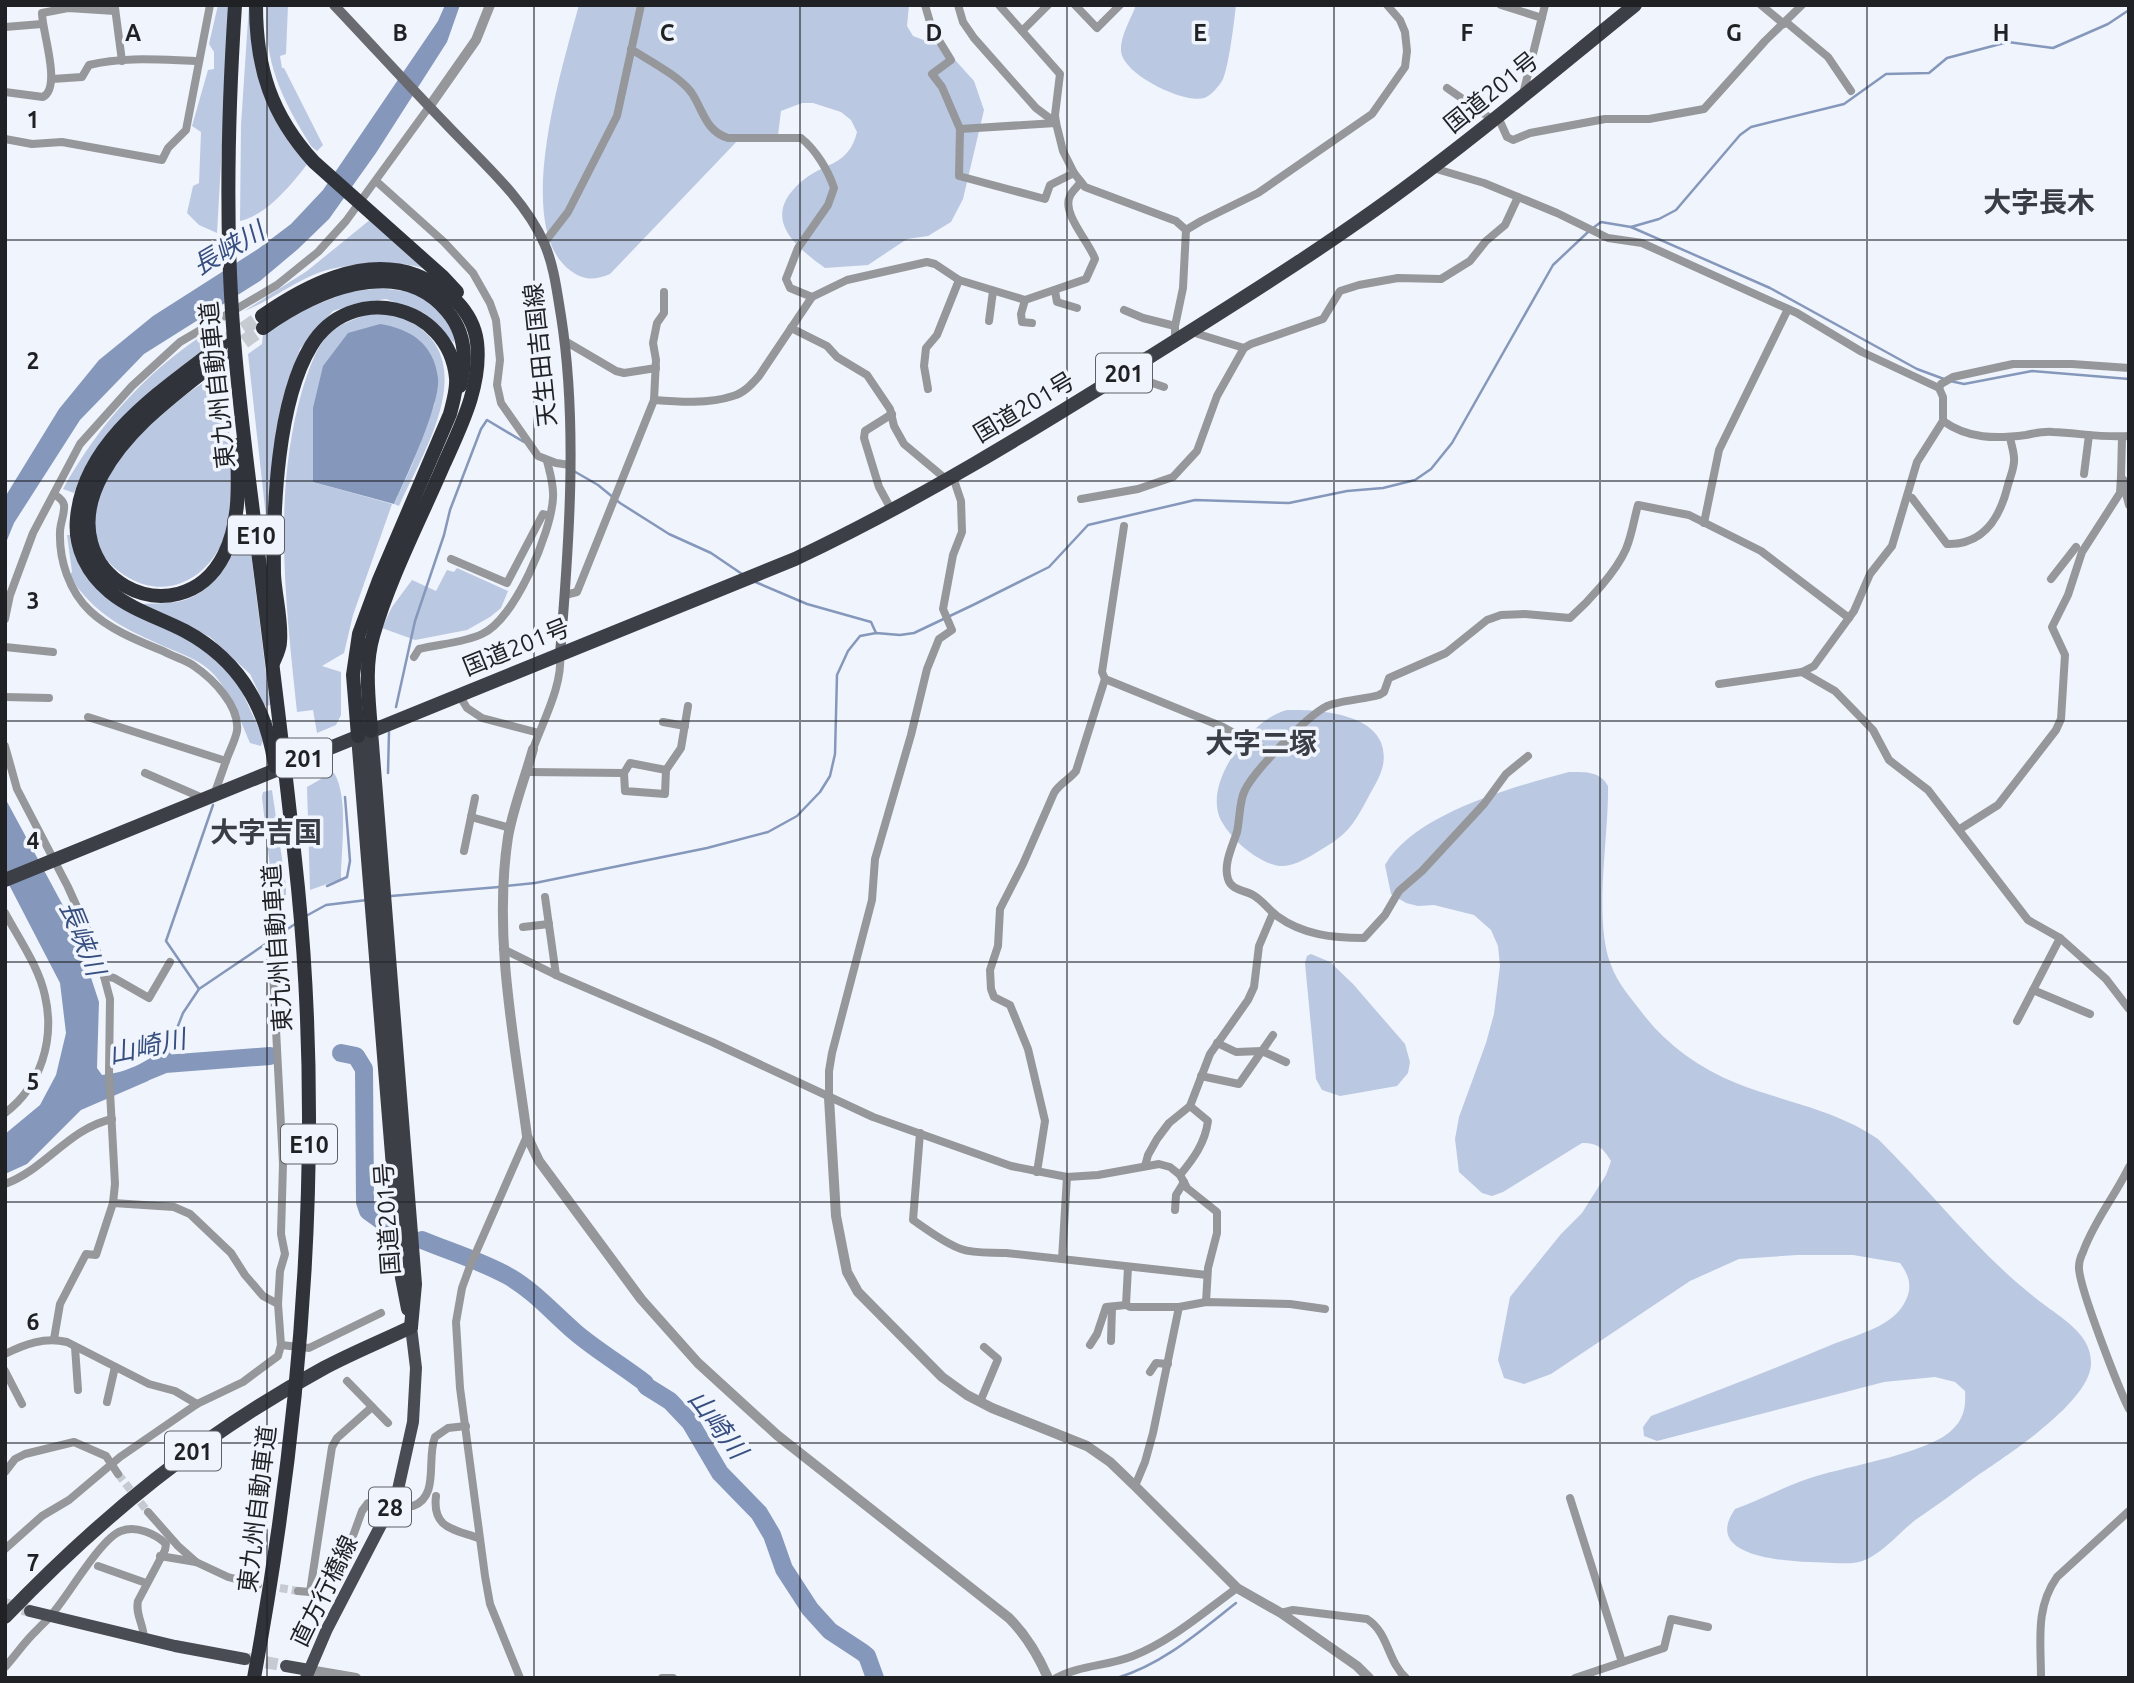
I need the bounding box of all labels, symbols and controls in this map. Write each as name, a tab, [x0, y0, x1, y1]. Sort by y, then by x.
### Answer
text: A	[125, 20, 141, 45]
text: B	[392, 20, 408, 45]
text: C	[660, 20, 675, 45]
text: D	[926, 20, 942, 45]
text: E	[1193, 20, 1207, 45]
text: F	[1461, 20, 1474, 45]
text: G	[1726, 20, 1742, 45]
text: H	[1993, 20, 2009, 45]
street label: 国道201号	[1439, 46, 1543, 138]
text: 1	[27, 107, 39, 132]
district label: 大字長木	[1983, 186, 2095, 217]
water label: 長峡川	[187, 214, 272, 280]
street label: 天生田吉国線	[519, 282, 561, 428]
street label: 東九州自動車道	[195, 300, 239, 470]
text: 2	[27, 348, 39, 373]
road number: 201	[1096, 354, 1152, 392]
street label: 国道201号	[969, 366, 1079, 448]
road number: E10	[228, 516, 284, 554]
text: 3	[27, 588, 39, 613]
street label: 国道201号	[459, 613, 573, 681]
district label: 大字二塚	[1205, 727, 1317, 758]
road number: 201	[276, 738, 332, 778]
district label: 大字吉国	[210, 816, 322, 847]
text: 4	[27, 828, 40, 853]
street label: 東九州自動車道	[258, 863, 296, 1033]
water label: 長峡川	[55, 896, 112, 982]
water label: 山崎川	[106, 1023, 191, 1068]
text: 5	[27, 1069, 39, 1094]
road number: E10	[281, 1124, 337, 1163]
street label: 国道201号	[370, 1162, 404, 1276]
text: 6	[27, 1309, 40, 1334]
water label: 山崎川	[683, 1384, 755, 1466]
street label: 東九州自動車道	[233, 1424, 281, 1594]
road number: 201	[165, 1432, 221, 1470]
road number: 28	[369, 1488, 411, 1526]
street label: 直方行橋線	[286, 1531, 362, 1651]
text: 7	[27, 1550, 39, 1575]

